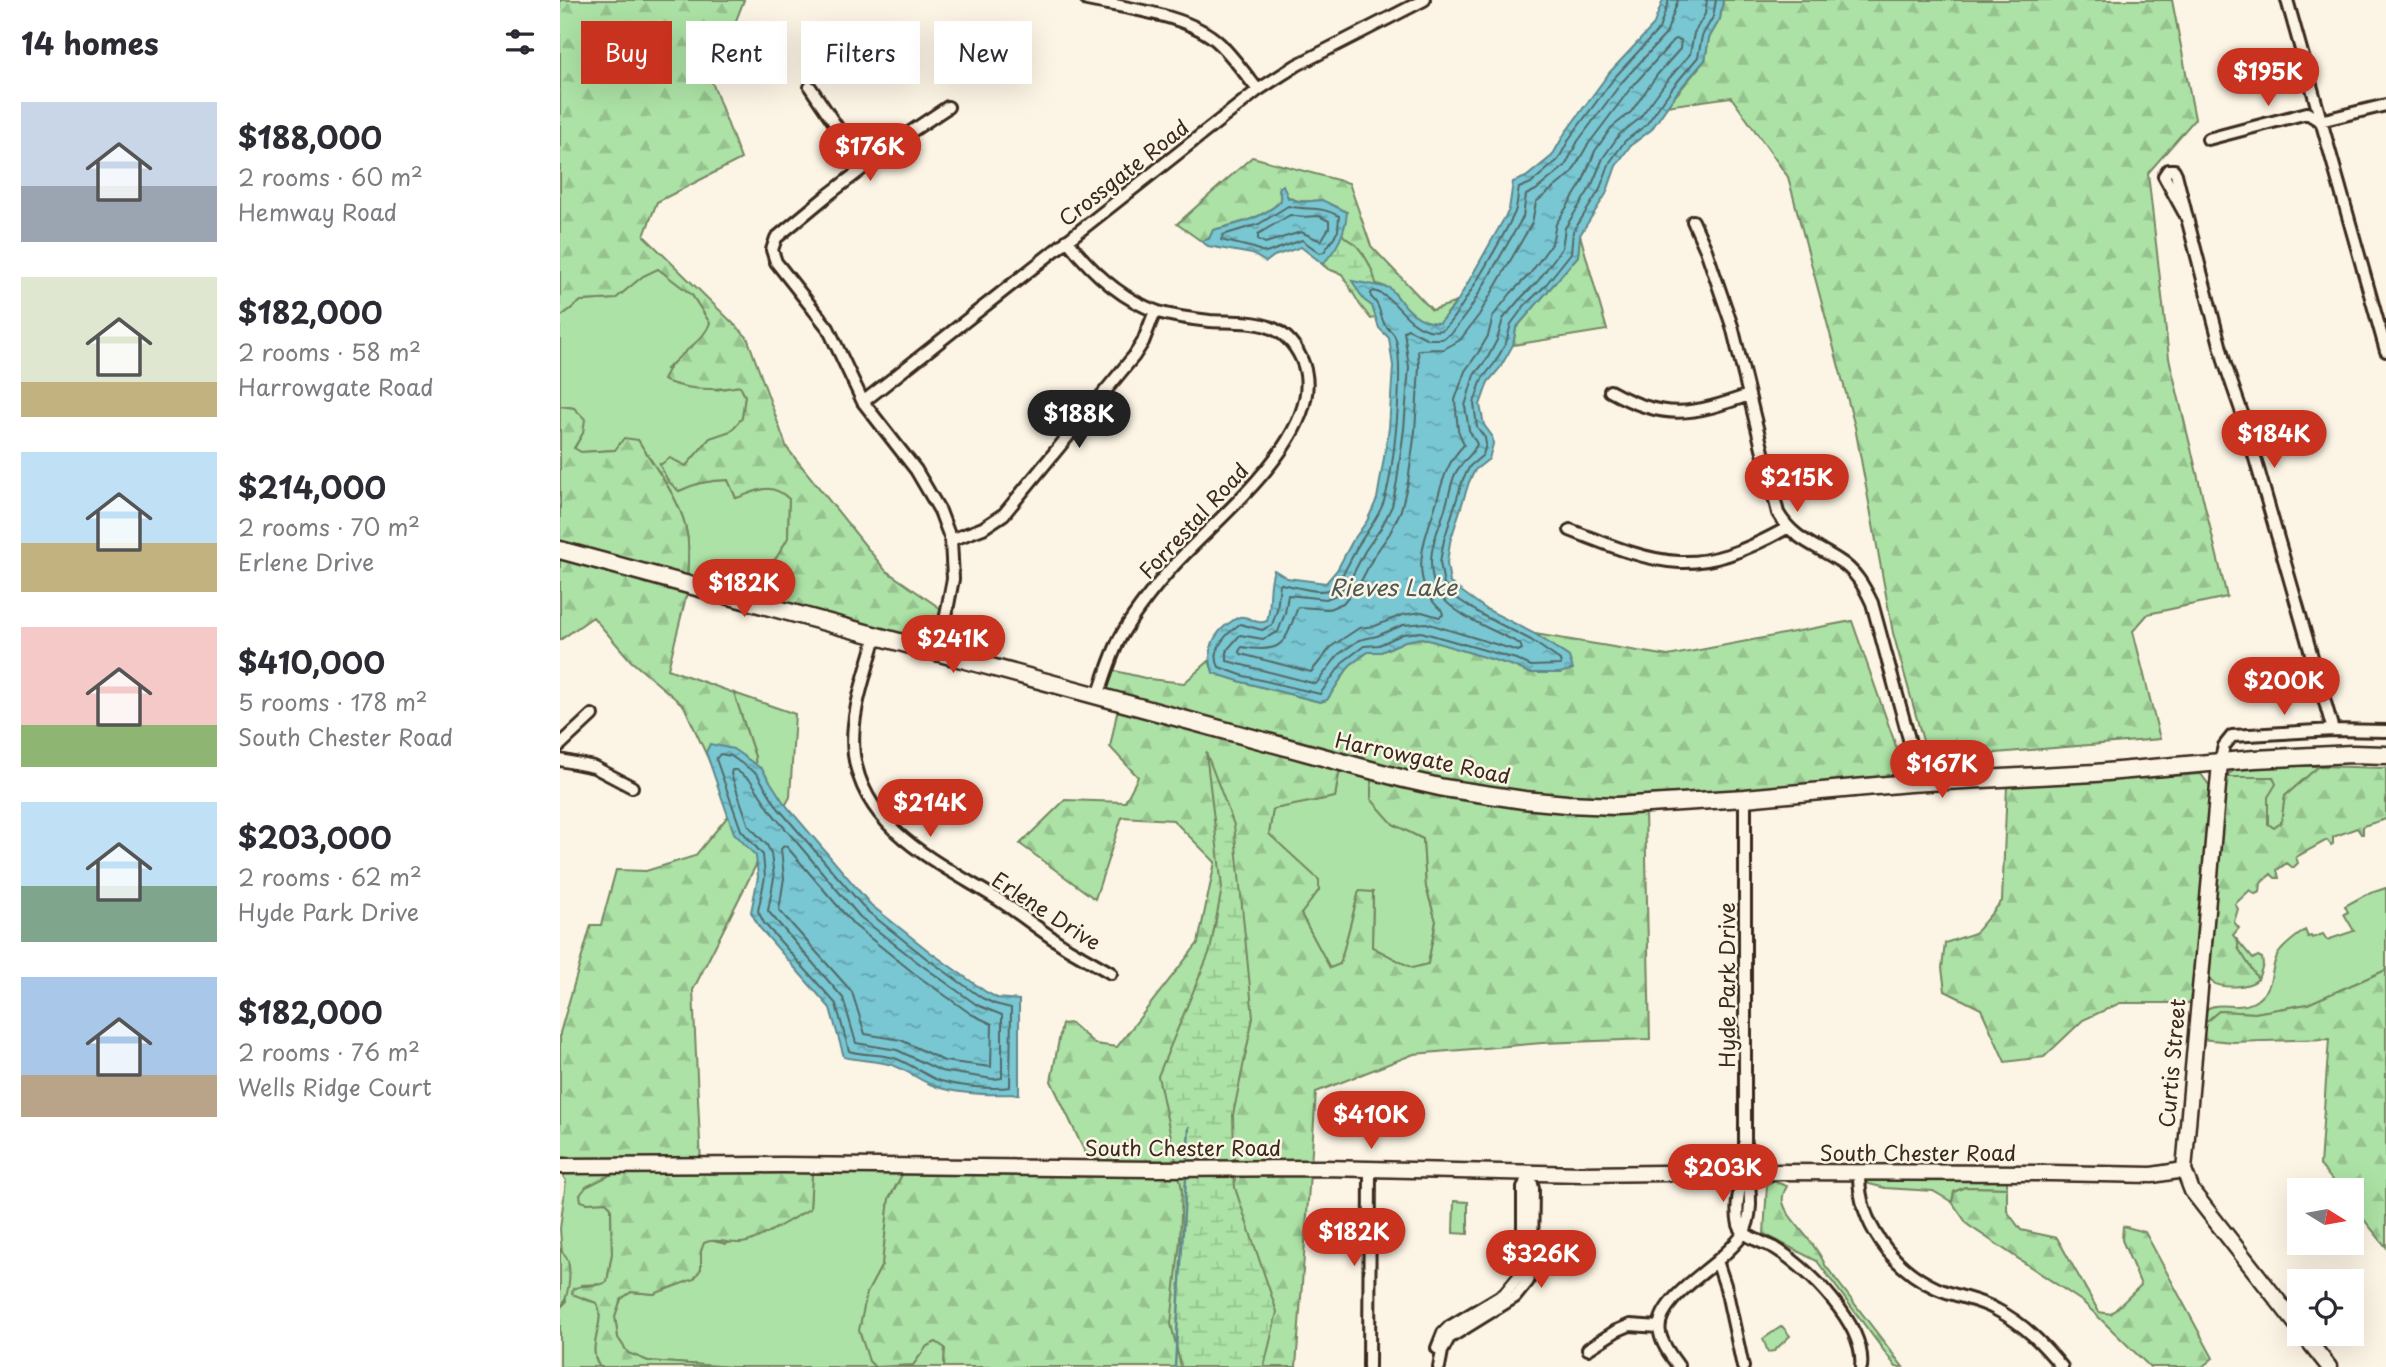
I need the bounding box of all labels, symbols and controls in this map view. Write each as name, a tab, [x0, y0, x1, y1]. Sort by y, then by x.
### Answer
text: 14 homes	[21, 20, 159, 65]
chip: Buy	[581, 21, 672, 84]
chip: Rent	[686, 21, 787, 84]
chip: Filters	[801, 21, 920, 84]
chip: New	[934, 21, 1032, 84]
icon: filters	[501, 23, 539, 61]
pin: $195K	[2219, 48, 2317, 108]
text: $195K	[2233, 53, 2303, 88]
street label: Crossgate Road	[1051, 111, 1195, 233]
text: $188,000	[238, 114, 382, 159]
pin: $176K	[821, 124, 919, 183]
text: $176K	[835, 128, 905, 163]
icon: home	[77, 130, 161, 214]
text: 2 rooms · 60 m²	[238, 159, 423, 194]
text: Hemway Road	[238, 194, 397, 229]
text: $182,000	[238, 289, 383, 334]
icon: home	[77, 305, 161, 389]
text: 2 rooms · 58 m²	[238, 334, 421, 369]
text: Harrowgate Road	[238, 369, 434, 404]
pin: $188K	[1030, 391, 1128, 450]
text: $188K	[1044, 395, 1114, 430]
pin: $184K	[2225, 410, 2323, 470]
text: $184K	[2238, 415, 2310, 450]
pin: $215K	[1748, 454, 1846, 514]
street label: Forrestal Road	[1131, 455, 1255, 585]
text: $215K	[1761, 459, 1833, 494]
text: $214,000	[238, 464, 386, 509]
icon: home	[77, 480, 161, 564]
text: 2 rooms · 70 m²	[238, 509, 420, 544]
text: Erlene Drive	[238, 544, 374, 579]
pin: $182K	[695, 560, 793, 619]
text: $182K	[708, 564, 780, 599]
water label: Rieves Lake	[1329, 569, 1459, 604]
pin: $241K	[904, 616, 1002, 675]
text: $241K	[917, 620, 989, 655]
text: $410,000	[238, 639, 385, 684]
icon: home	[77, 655, 161, 739]
pin: $200K	[2235, 658, 2333, 717]
text: $200K	[2244, 662, 2324, 697]
text: 5 rooms · 178 m²	[238, 684, 428, 719]
text: South Chester Road	[238, 719, 453, 754]
street label: Harrowgate Road	[1332, 723, 1514, 791]
pin: $167K	[1893, 740, 1991, 800]
text: $167K	[1906, 745, 1978, 780]
pin: $214K	[881, 780, 979, 839]
text: $214K	[893, 784, 967, 819]
text: $203,000	[238, 814, 392, 859]
icon: home	[77, 830, 161, 914]
text: 2 rooms · 62 m²	[238, 859, 422, 894]
street label: Erlene Drive	[986, 863, 1108, 957]
text: Hyde Park Drive	[238, 894, 419, 929]
street label: Hyde Park Drive	[1710, 902, 1742, 1068]
text: $182,000	[238, 989, 383, 1034]
street label: Curtis Street	[2149, 997, 2193, 1129]
icon: home	[77, 1005, 161, 1089]
text: 2 rooms · 76 m²	[238, 1034, 420, 1069]
text: Wells Ridge Court	[238, 1069, 432, 1104]
pin: $410K	[1322, 1092, 1420, 1151]
text: $410K	[1333, 1096, 1409, 1131]
street label: South Chester Road	[1085, 1131, 1281, 1163]
street label: South Chester Road	[1820, 1136, 2016, 1168]
pin: $203K	[1674, 1144, 1772, 1204]
text: $203K	[1684, 1149, 1762, 1184]
north arrow	[2287, 1178, 2364, 1255]
map controls	[2287, 1178, 2364, 1346]
pin: $182K	[1305, 1208, 1403, 1268]
text: $182K	[1318, 1213, 1390, 1248]
pin: $326K	[1492, 1230, 1590, 1290]
text: $326K	[1502, 1235, 1580, 1270]
button: locate	[2287, 1269, 2364, 1346]

